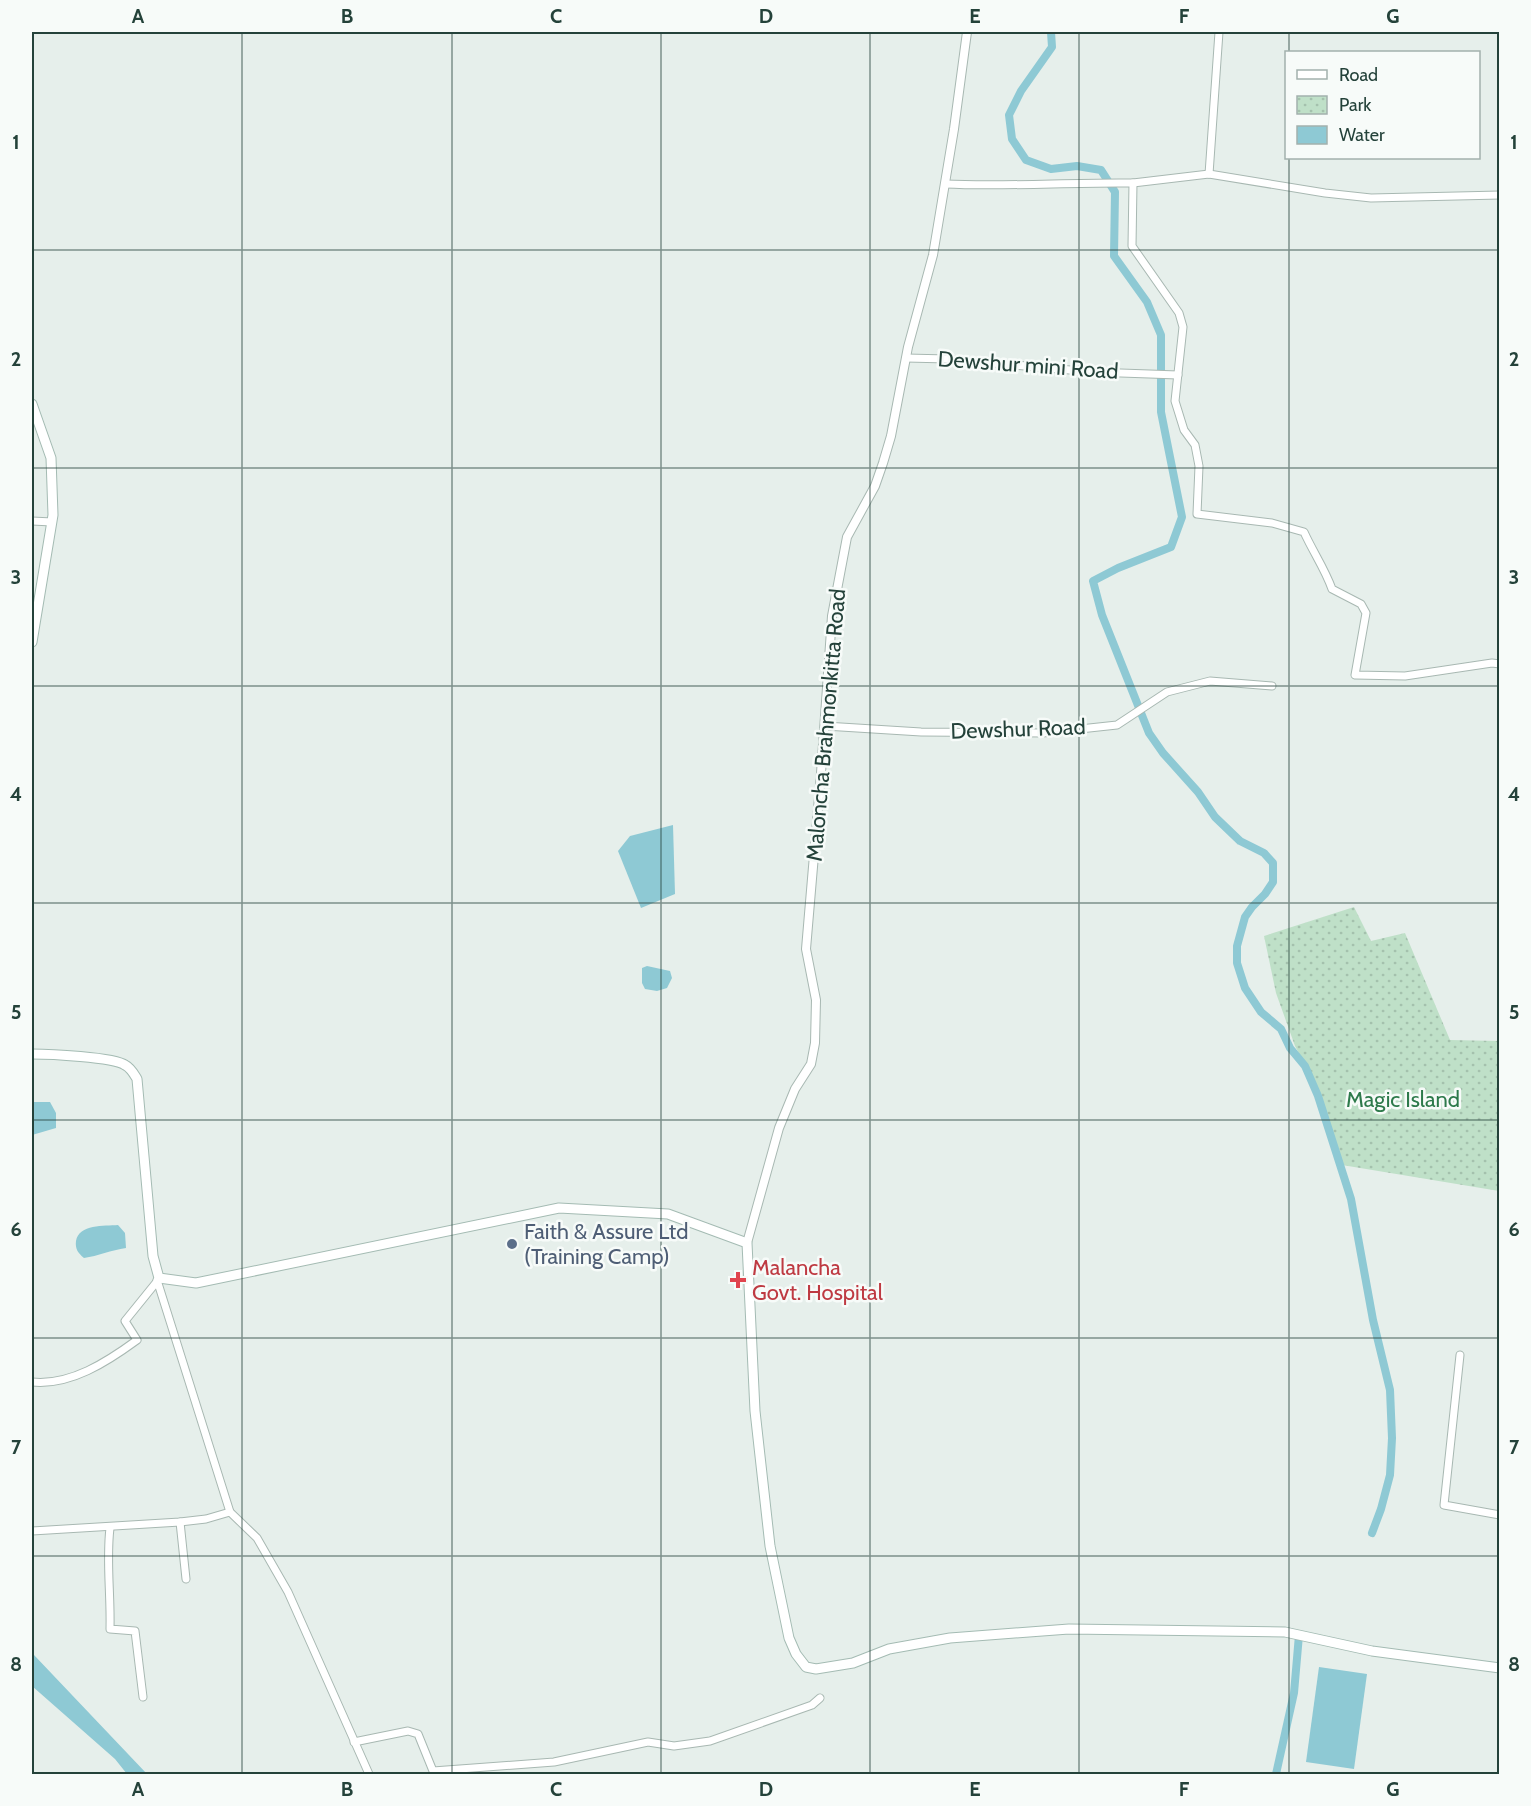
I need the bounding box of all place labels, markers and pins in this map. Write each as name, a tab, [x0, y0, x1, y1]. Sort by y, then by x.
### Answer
place label: Faith & Assure Ltd (Training Camp)	[524, 1218, 688, 1270]
marker: Faith & Assure Ltd (Training Camp)	[505, 1237, 519, 1251]
place label: Malancha Govt. Hospital	[752, 1254, 884, 1306]
marker: Malancha Govt. Hospital	[729, 1271, 747, 1289]

